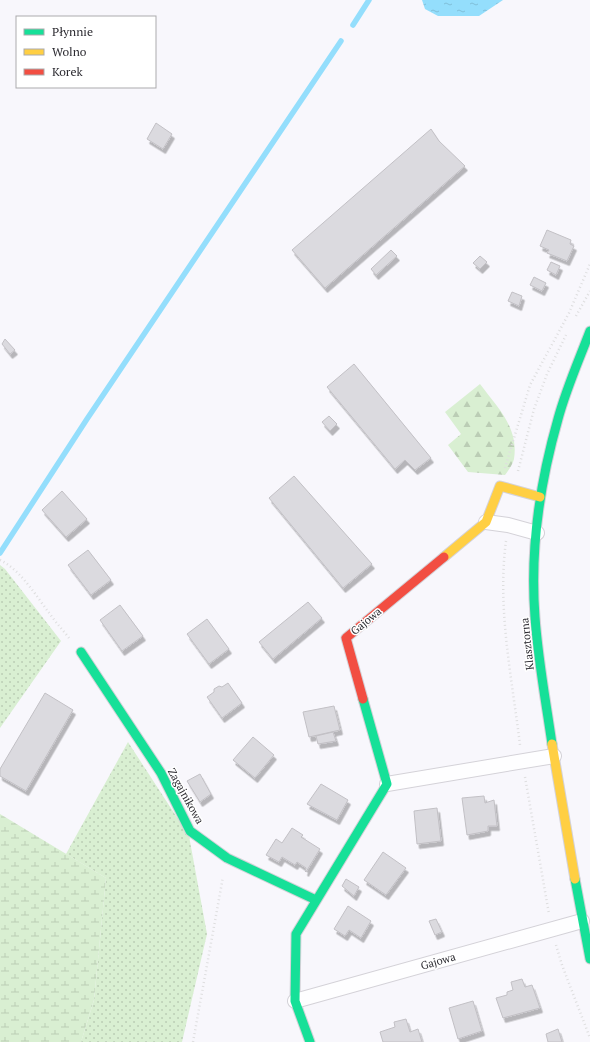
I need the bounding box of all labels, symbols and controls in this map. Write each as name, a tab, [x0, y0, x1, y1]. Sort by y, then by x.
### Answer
legend	[16, 16, 156, 88]
text: Płynnie	[52, 24, 93, 39]
text: Wolno	[52, 44, 87, 59]
text: Korek	[52, 64, 83, 79]
street label: Gajowa	[348, 604, 385, 638]
street label: Klasztorna	[517, 617, 537, 671]
street label: Zagajnikowa	[165, 766, 207, 827]
street label: Gajowa	[419, 949, 458, 973]

